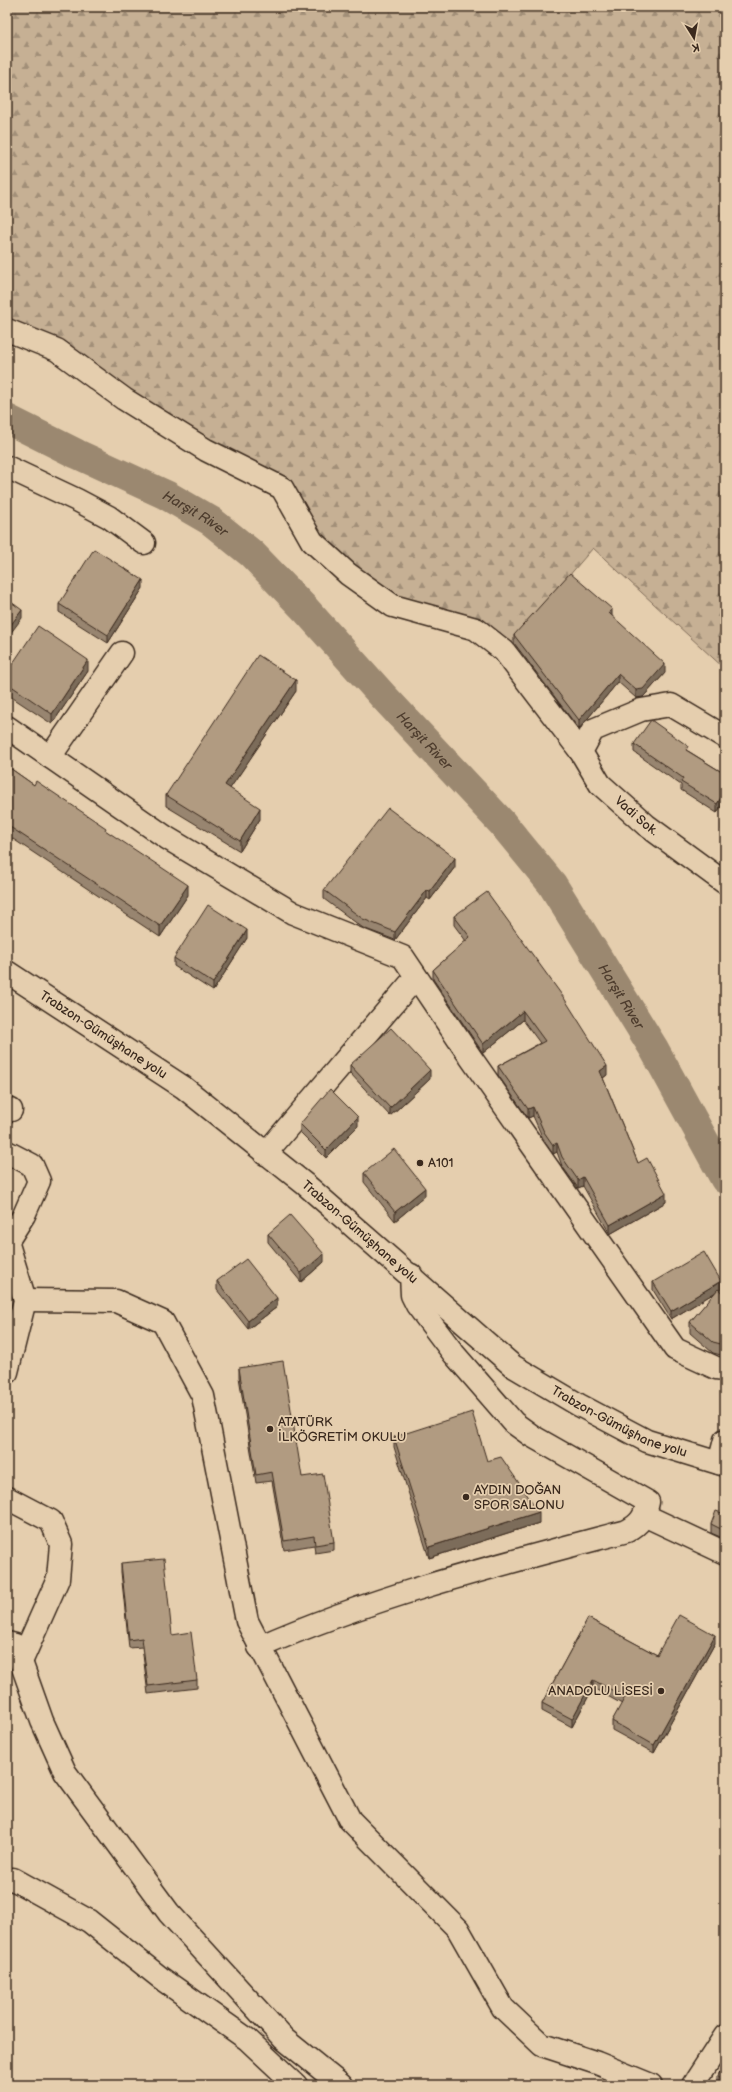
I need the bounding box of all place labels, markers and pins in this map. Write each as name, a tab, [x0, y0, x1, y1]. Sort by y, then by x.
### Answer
place label: A101	[428, 1155, 454, 1171]
marker: A101	[415, 1158, 425, 1168]
place label: ATATÜRK İLKÖGRETİM OKULU	[278, 1414, 406, 1445]
marker: ATATÜRK İLKÖGRETİM OKULU	[265, 1424, 275, 1434]
place label: AYDIN DOĞAN SPOR SALONU	[474, 1481, 565, 1513]
marker: AYDIN DOĞAN SPOR SALONU	[461, 1492, 471, 1502]
place label: ANADOLU LİSESİ	[548, 1683, 653, 1699]
marker: ANADOLU LİSESİ	[656, 1686, 666, 1696]

